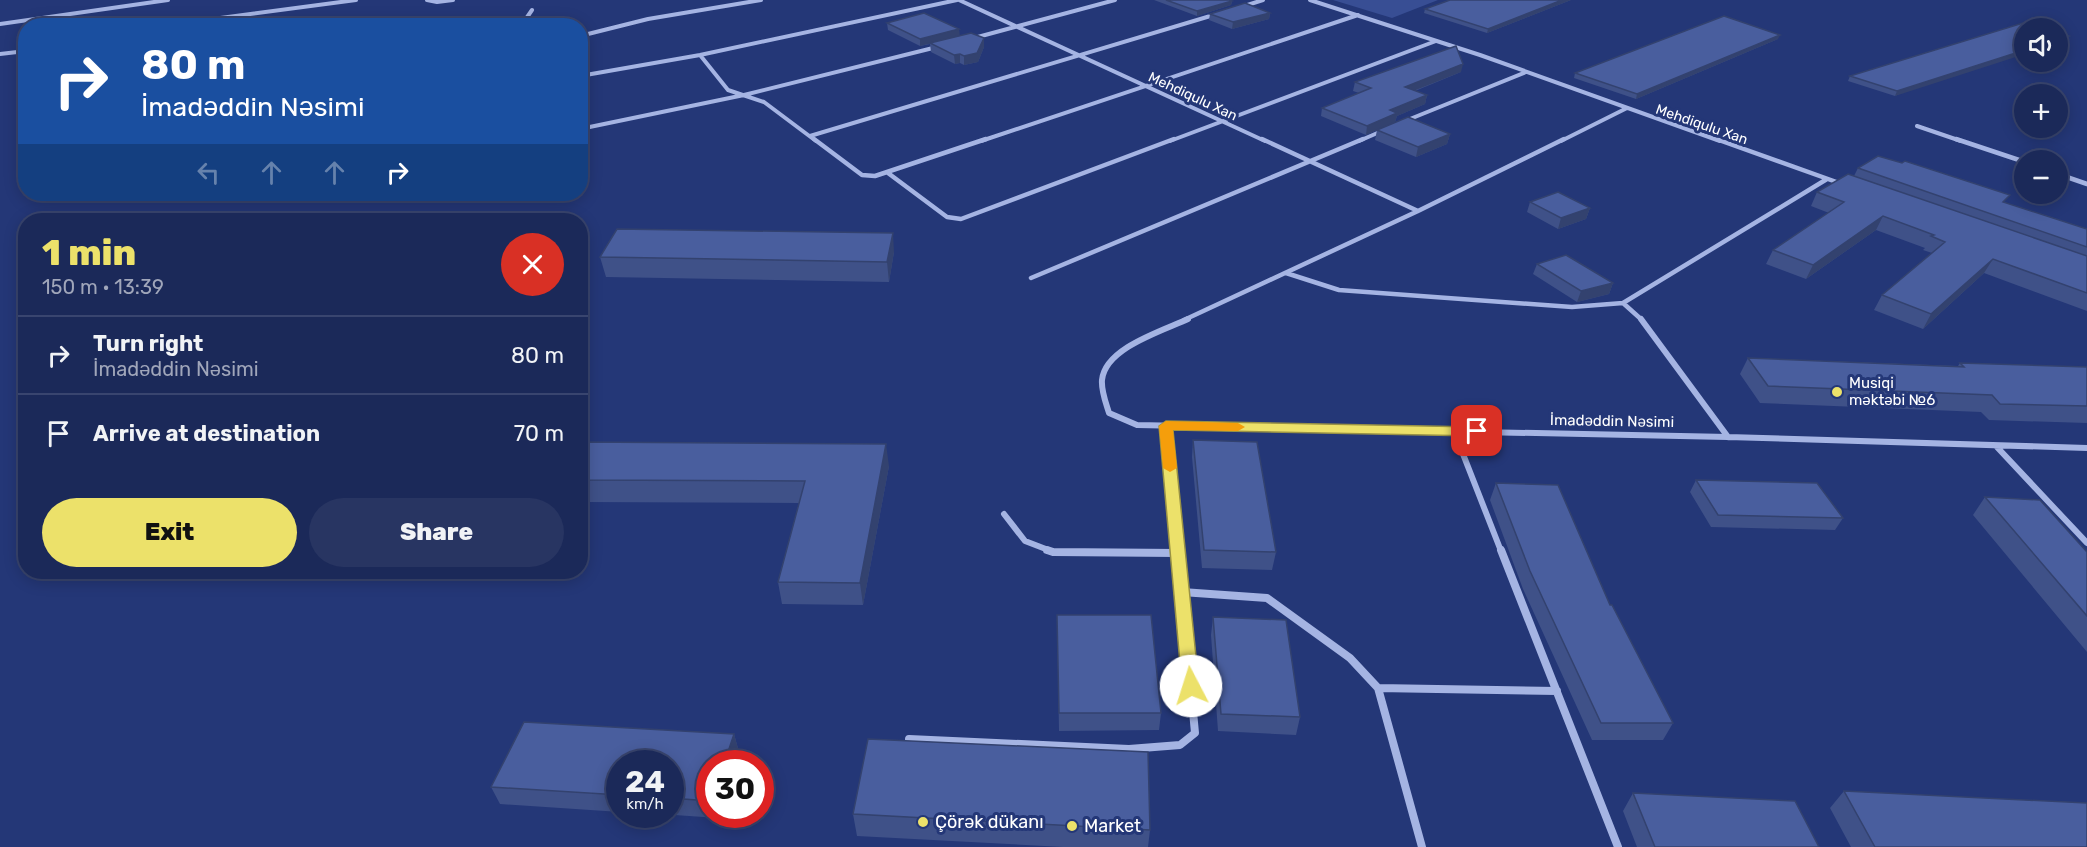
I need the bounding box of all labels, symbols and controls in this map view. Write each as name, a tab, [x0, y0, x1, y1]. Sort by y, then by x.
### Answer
map controls	[2014, 18, 2068, 204]
button: sound	[2014, 18, 2068, 72]
text: 80 m	[141, 40, 245, 90]
icon: right	[42, 42, 120, 120]
street label: Mehdiqulu Xan	[1146, 68, 1240, 125]
button: +	[2014, 84, 2068, 138]
text: İmadəddin Nəsimi	[141, 91, 365, 123]
street label: Mehdiqulu Xan	[1654, 101, 1750, 148]
button: −	[2014, 150, 2068, 204]
icon: left	[192, 156, 225, 189]
icon: ahead	[255, 156, 288, 189]
icon: ahead	[318, 156, 351, 189]
icon: right	[381, 156, 414, 189]
text: 1 min	[42, 231, 136, 274]
button: close	[501, 233, 564, 296]
text: 150 m · 13:39	[42, 275, 164, 299]
text: Turn right	[93, 330, 203, 357]
icon: right	[42, 339, 75, 372]
text: 80 m	[511, 342, 564, 369]
text: İmadəddin Nəsimi	[93, 357, 259, 381]
place label: Musiqi məktəbi №6	[1849, 374, 1935, 409]
marker: Musiqi məktəbi №6	[1830, 385, 1844, 399]
pin	[1451, 405, 1502, 456]
street label: İmadəddin Nəsimi	[1550, 411, 1674, 431]
icon: arrive	[1460, 414, 1493, 447]
icon: arrive	[42, 417, 75, 450]
text: Arrive at destination	[93, 420, 320, 447]
text: 70 m	[514, 420, 564, 447]
button: Exit	[42, 498, 297, 567]
button: Share	[309, 498, 564, 567]
position arrow	[1159, 654, 1223, 718]
speed limit sign: 30	[696, 750, 774, 828]
text: 24	[625, 764, 665, 800]
text: km/h	[626, 795, 664, 813]
place label: Çörək dükanı	[935, 811, 1044, 833]
marker: Çörək dükanı	[916, 815, 930, 829]
place label: Market	[1084, 815, 1141, 837]
marker: Market	[1065, 819, 1079, 833]

